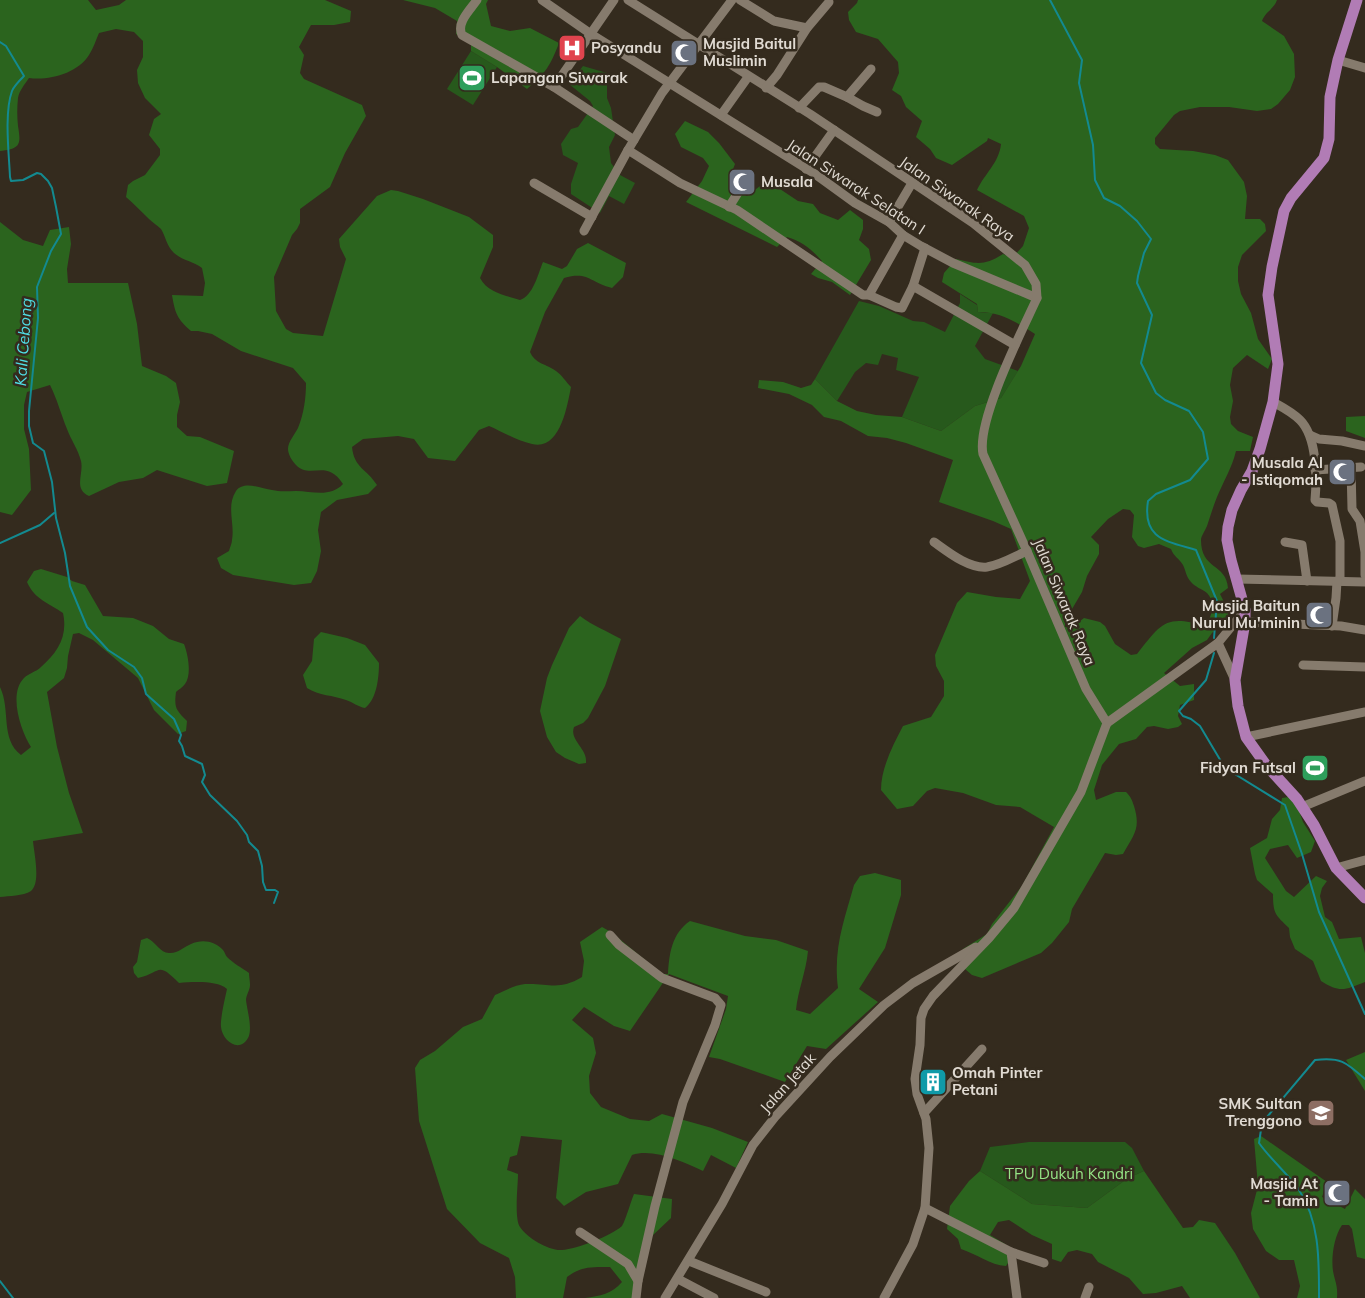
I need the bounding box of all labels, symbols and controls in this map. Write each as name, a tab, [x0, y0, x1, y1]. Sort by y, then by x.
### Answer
hospital icon: Posyandu	[557, 33, 587, 63]
place label: Masjid Baitul Muslimin	[703, 34, 796, 70]
place label: Posyandu	[591, 38, 661, 57]
mosque icon: Masjid Baitul Muslimin	[669, 38, 699, 68]
sports icon: Lapangan Siwarak	[457, 63, 487, 93]
place label: Lapangan Siwarak	[491, 68, 628, 87]
street label: Jalan Siwarak Selatan I	[784, 135, 929, 238]
street label: Jalan Siwarak Raya	[896, 152, 1018, 245]
mosque icon: Musala	[727, 167, 757, 197]
place label: Musala	[761, 172, 813, 191]
water label: Kali Cebong	[10, 297, 36, 387]
place label: Musala Al - Istiqomah	[1241, 453, 1323, 489]
mosque icon: Musala Al - Istiqomah	[1327, 457, 1357, 487]
street label: Jalan Siwarak Raya	[1029, 535, 1100, 668]
place label: Masjid Baitun Nurul Mu'minin	[1192, 596, 1300, 632]
mosque icon: Masjid Baitun Nurul Mu'minin	[1304, 600, 1334, 630]
sports icon: Fidyan Futsal	[1300, 753, 1330, 783]
place label: Fidyan Futsal	[1200, 758, 1296, 777]
street label: Jalan Jetak	[756, 1049, 820, 1117]
place label: Omah Pinter Petani	[952, 1063, 1043, 1099]
building icon: Omah Pinter Petani	[918, 1067, 948, 1097]
place label: SMK Sultan Trenggono	[1219, 1094, 1302, 1130]
school or university icon: SMK Sultan Trenggono	[1306, 1098, 1336, 1128]
park label: TPU Dukuh Kandri	[1005, 1164, 1133, 1183]
place label: Masjid At - Tamin	[1250, 1174, 1318, 1210]
mosque icon: Masjid At - Tamin	[1322, 1178, 1352, 1208]

